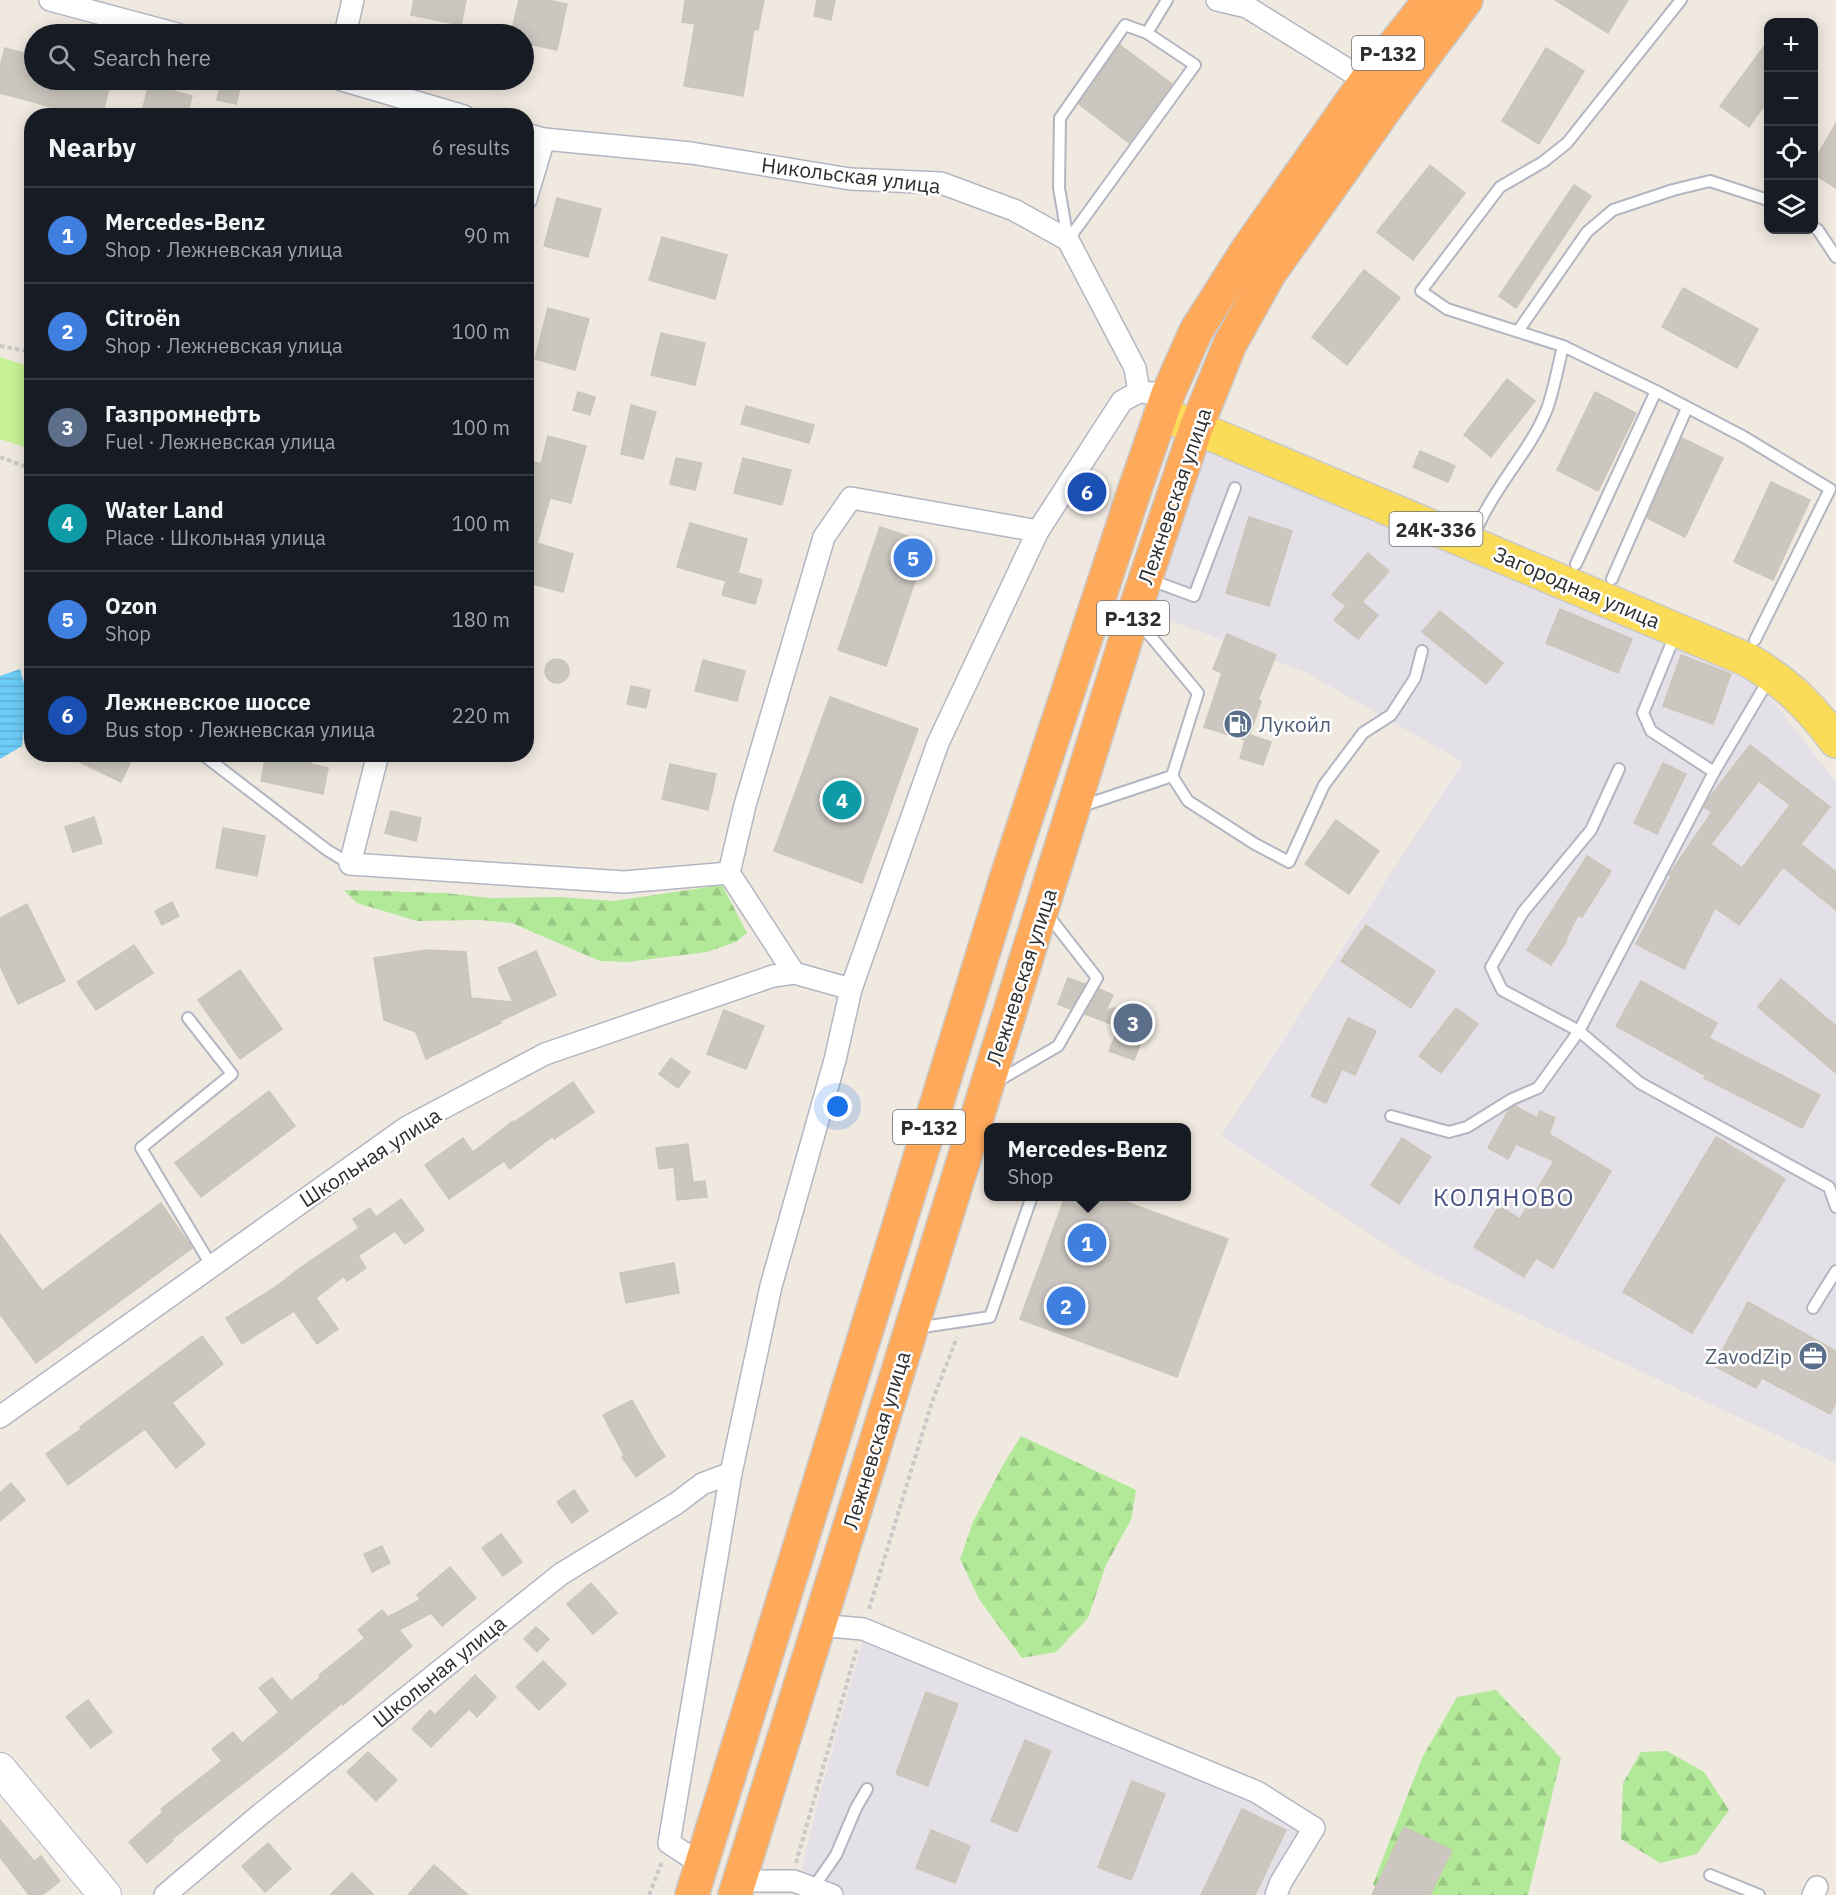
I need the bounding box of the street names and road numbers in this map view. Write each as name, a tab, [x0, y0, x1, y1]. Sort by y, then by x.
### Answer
road number: Р-132	[1352, 36, 1424, 70]
street label: Никольская улица	[760, 150, 942, 200]
street label: Лежневская улица	[1131, 404, 1217, 588]
road number: 24К-336	[1390, 512, 1482, 546]
street label: Загородная улица	[1489, 539, 1665, 635]
road number: Р-132	[1097, 601, 1169, 635]
street label: Лежневская улица	[979, 885, 1063, 1069]
street label: Школьная улица	[294, 1101, 446, 1213]
road number: Р-132	[893, 1110, 965, 1144]
street label: Лежневская улица	[836, 1348, 916, 1532]
street label: Школьная улица	[367, 1609, 511, 1733]

